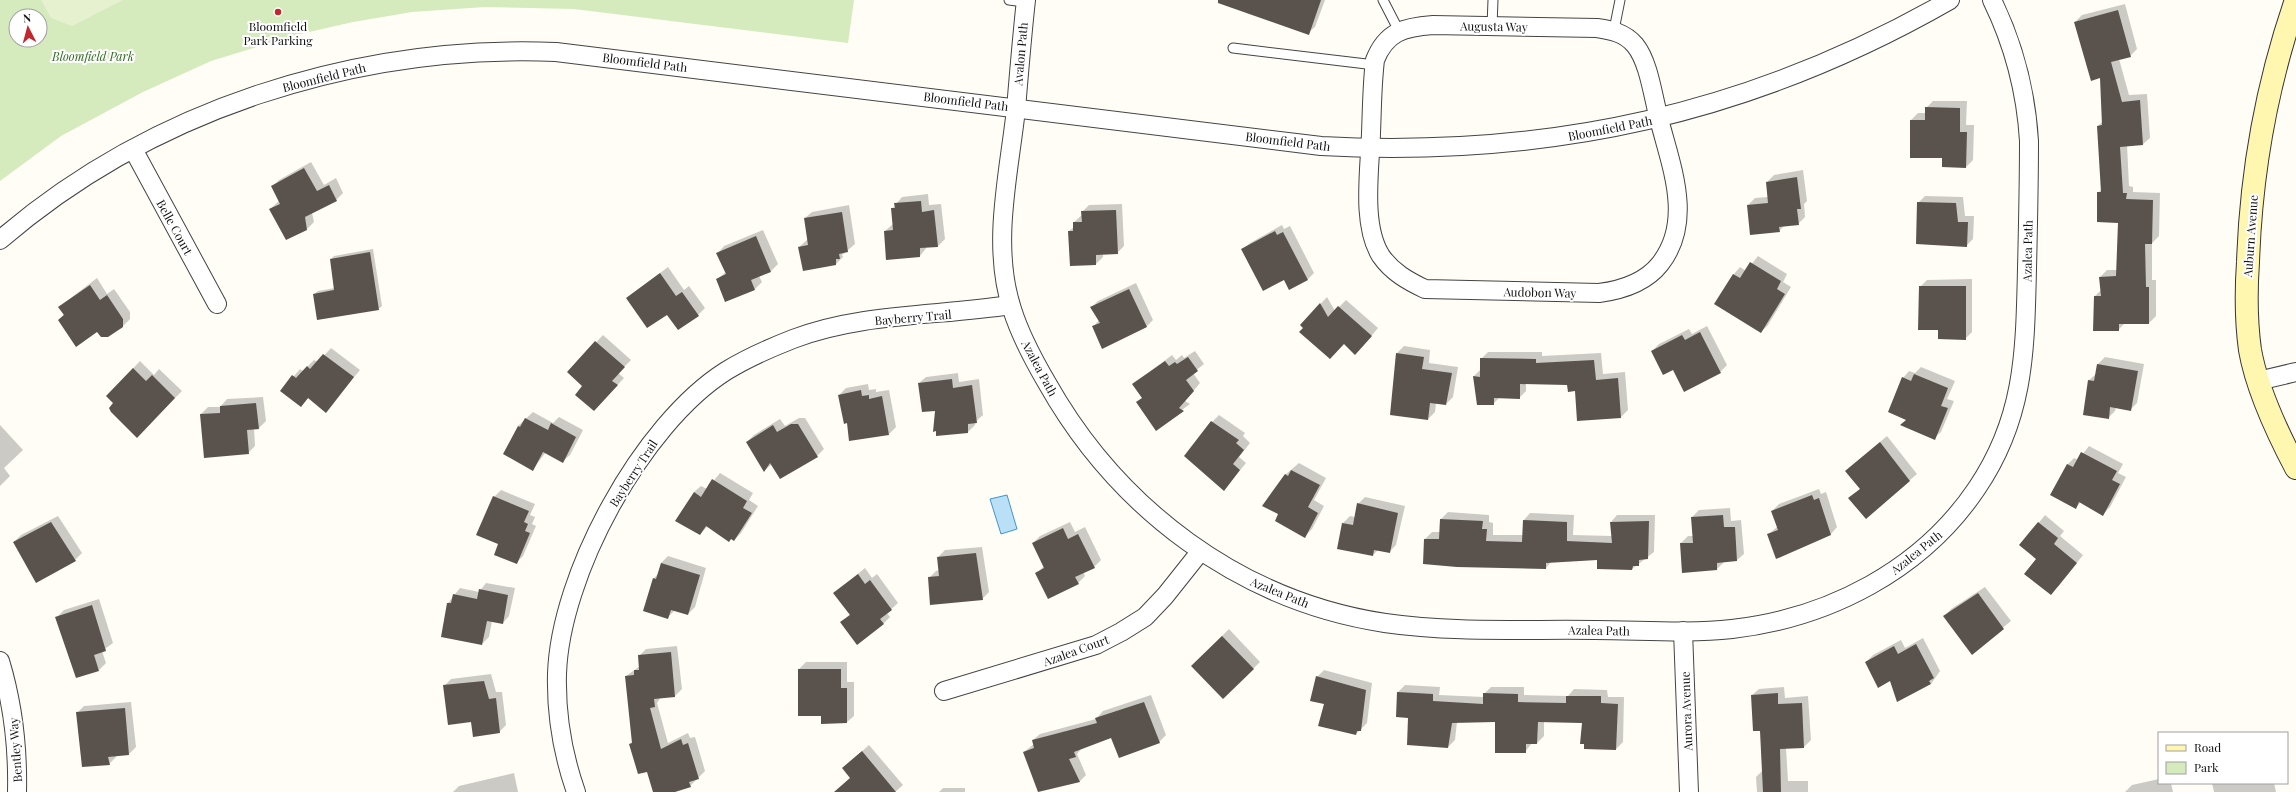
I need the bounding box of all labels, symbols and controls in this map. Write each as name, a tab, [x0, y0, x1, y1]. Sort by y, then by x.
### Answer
marker: Bloomfield Park Parking	[273, 7, 283, 17]
north arrow	[8, 8, 48, 48]
text: N	[22, 10, 32, 25]
street label: Augusta Way	[1459, 17, 1528, 35]
place label: Bloomfield Park Parking	[244, 18, 313, 48]
street label: Avalon Path	[1009, 22, 1031, 87]
park label: Bloomfield Park	[51, 48, 134, 64]
street label: Bloomfield Path	[602, 49, 688, 75]
street label: Bloomfield Path	[281, 59, 367, 95]
street label: Bloomfield Path	[923, 88, 1009, 114]
street label: Bloomfield Path	[1567, 112, 1653, 144]
street label: Bloomfield Path	[1245, 128, 1331, 154]
street label: Auburn Avenue	[2239, 194, 2261, 279]
street label: Belle Court	[153, 197, 197, 258]
street label: Azalea Path	[2018, 220, 2036, 283]
street label: Audobon Way	[1502, 283, 1577, 301]
street label: Bayberry Trail	[874, 306, 953, 328]
street label: Azalea Path	[1018, 336, 1062, 399]
street label: Bayberry Trail	[605, 436, 661, 510]
street label: Azalea Path	[1886, 526, 1945, 578]
street label: Azalea Path	[1247, 573, 1312, 611]
street label: Azalea Path	[1567, 621, 1630, 639]
street label: Azalea Court	[1040, 630, 1112, 670]
street label: Aurora Avenue	[1677, 671, 1695, 752]
street label: Bentley Way	[5, 717, 25, 783]
legend	[2158, 732, 2288, 784]
text: Road	[2194, 739, 2221, 755]
text: Park	[2194, 759, 2219, 775]

